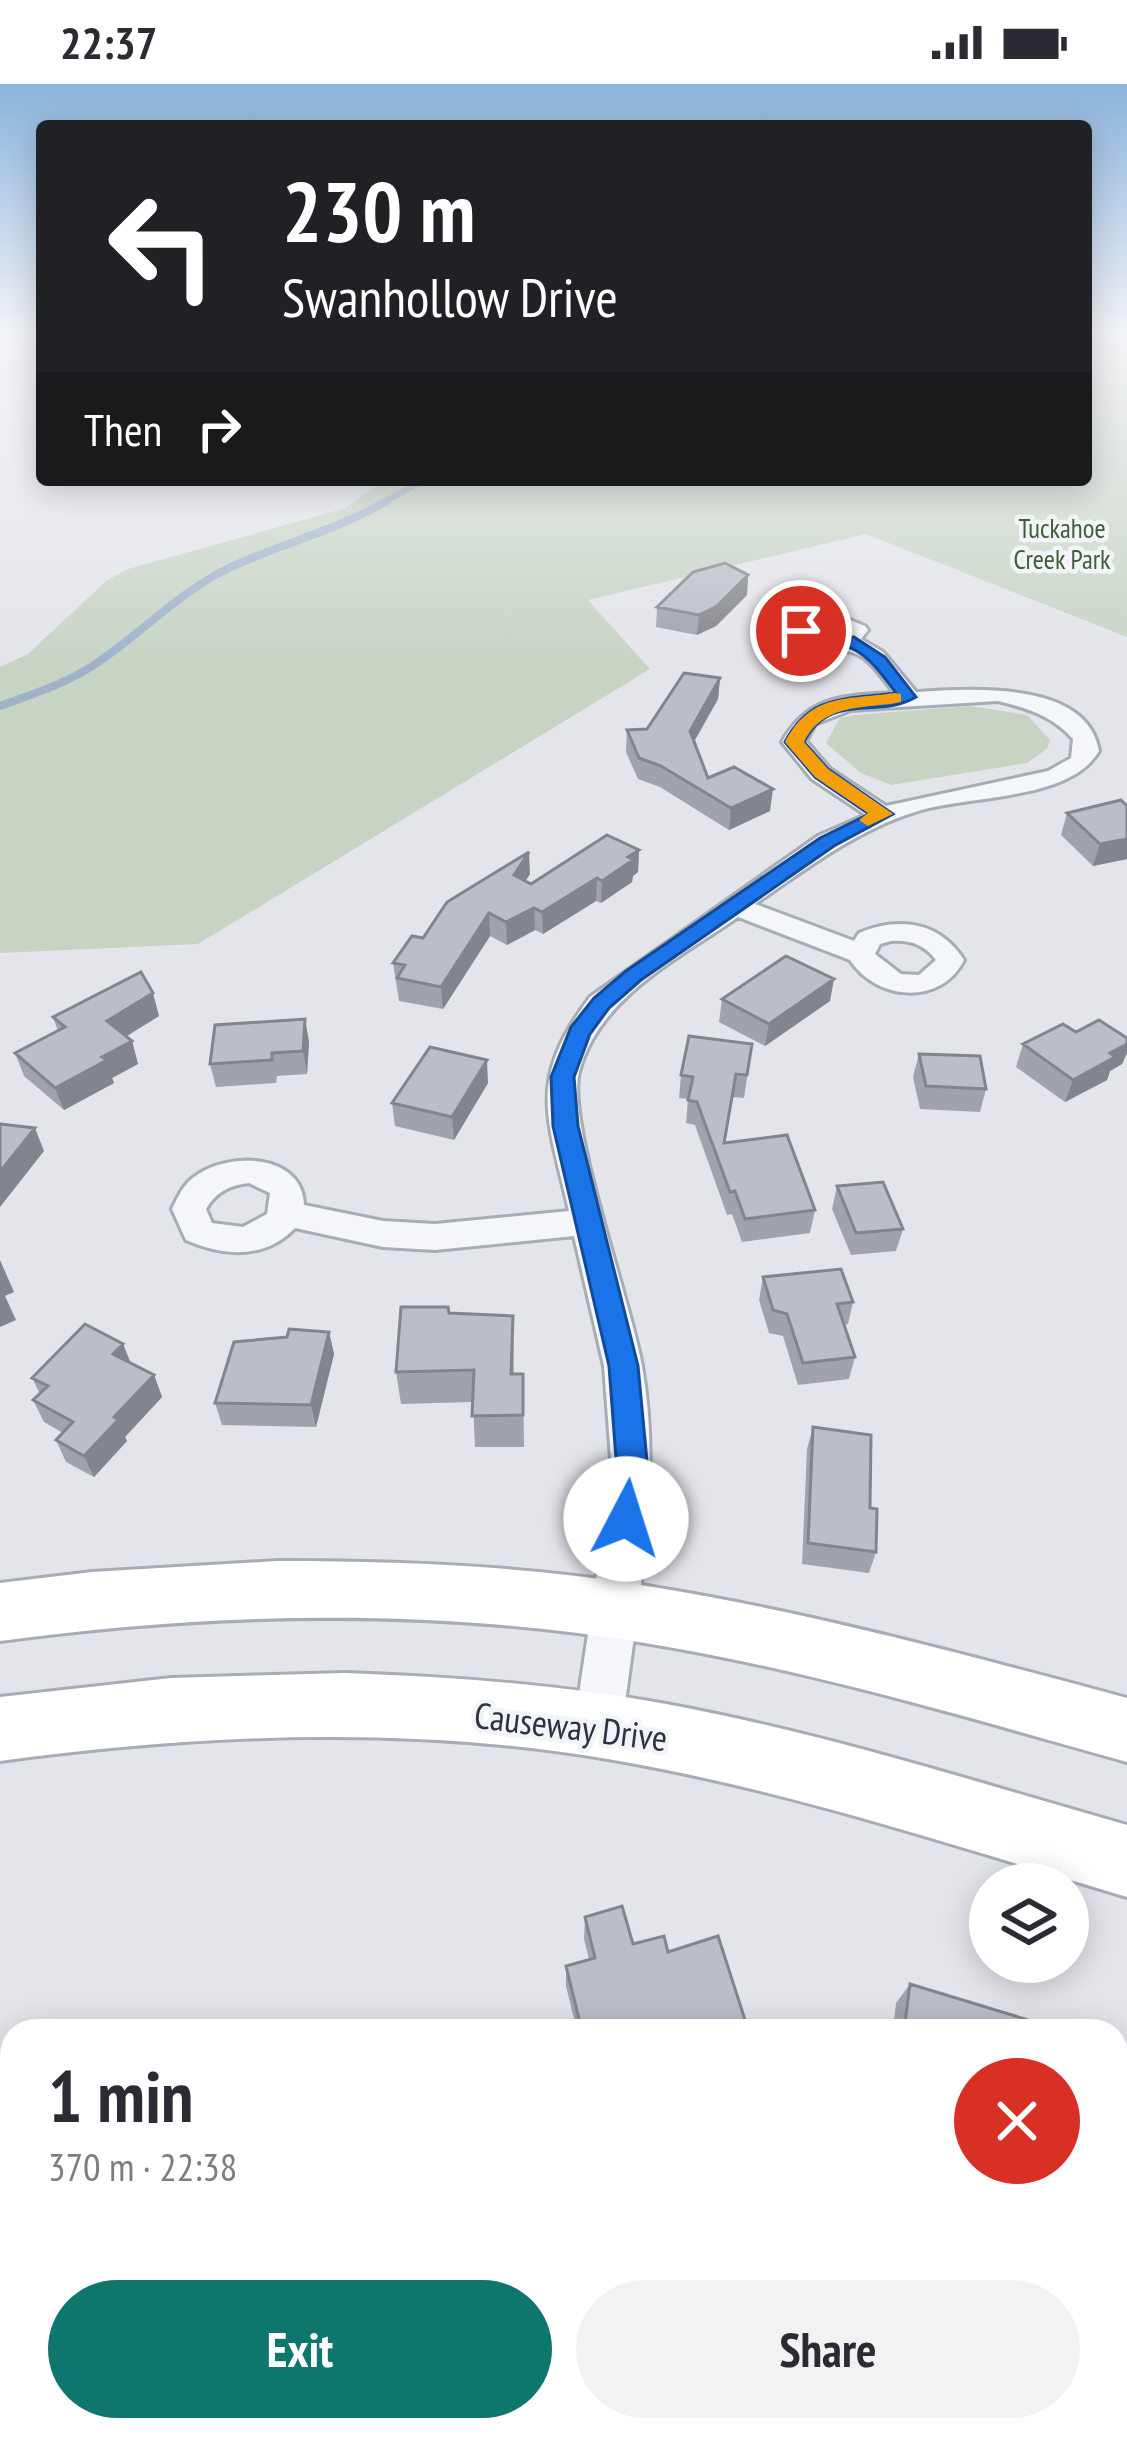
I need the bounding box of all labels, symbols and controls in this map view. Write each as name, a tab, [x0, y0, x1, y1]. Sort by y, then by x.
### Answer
text: 22:37	[60, 13, 157, 71]
text: 230 m	[282, 156, 475, 265]
icon: left	[84, 168, 240, 324]
text: Swanhollow Drive	[282, 262, 618, 332]
icon: right	[186, 396, 252, 462]
text: Then	[84, 400, 162, 458]
park label: Tuckahoe Creek Park	[1013, 511, 1111, 576]
pin	[750, 580, 852, 682]
icon: arrive	[768, 598, 834, 664]
position arrow	[563, 1456, 689, 1582]
street label: Causeway Drive	[472, 1691, 670, 1761]
map controls	[969, 1863, 1089, 1983]
button: layers	[969, 1863, 1089, 1983]
text: 1 min	[48, 2049, 193, 2142]
button: close	[954, 2058, 1080, 2184]
text: 370 m · 22:38	[48, 2141, 237, 2192]
button: Exit	[48, 2280, 552, 2418]
button: Share	[576, 2280, 1080, 2418]

